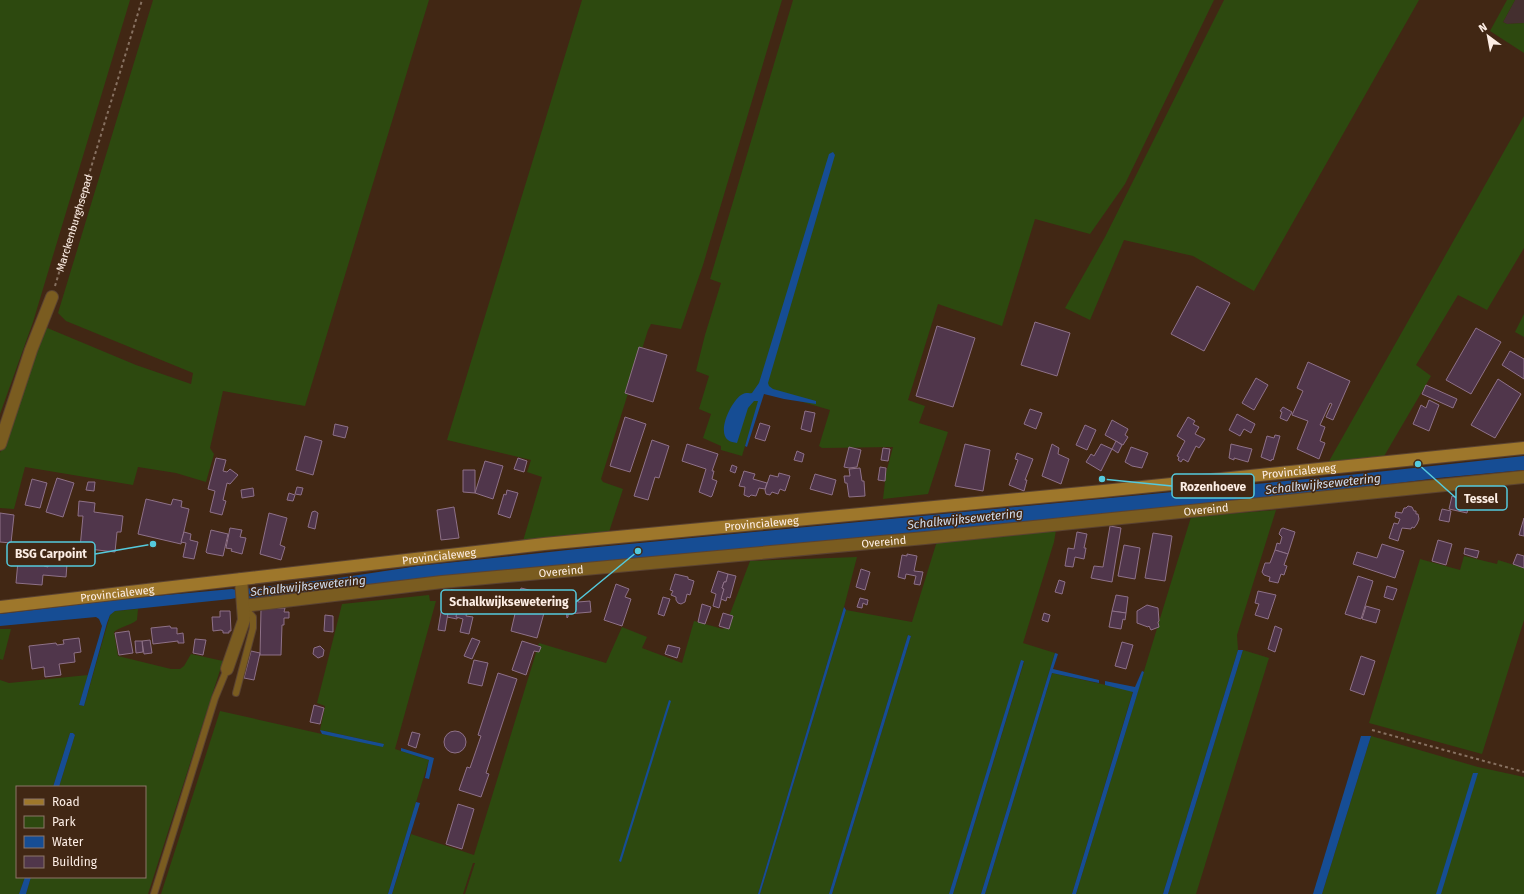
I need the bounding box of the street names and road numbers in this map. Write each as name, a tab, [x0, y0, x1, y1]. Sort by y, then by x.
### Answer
street label: Marckenburghsepad	[53, 173, 95, 273]
street label: Provincialeweg	[1261, 461, 1337, 481]
street label: Overeind	[1183, 501, 1229, 518]
street label: Provincialeweg	[724, 513, 799, 533]
street label: Overeind	[861, 533, 907, 550]
street label: Provincialeweg	[401, 545, 477, 567]
street label: Overeind	[538, 563, 584, 580]
street label: Provincialeweg	[79, 583, 155, 604]

